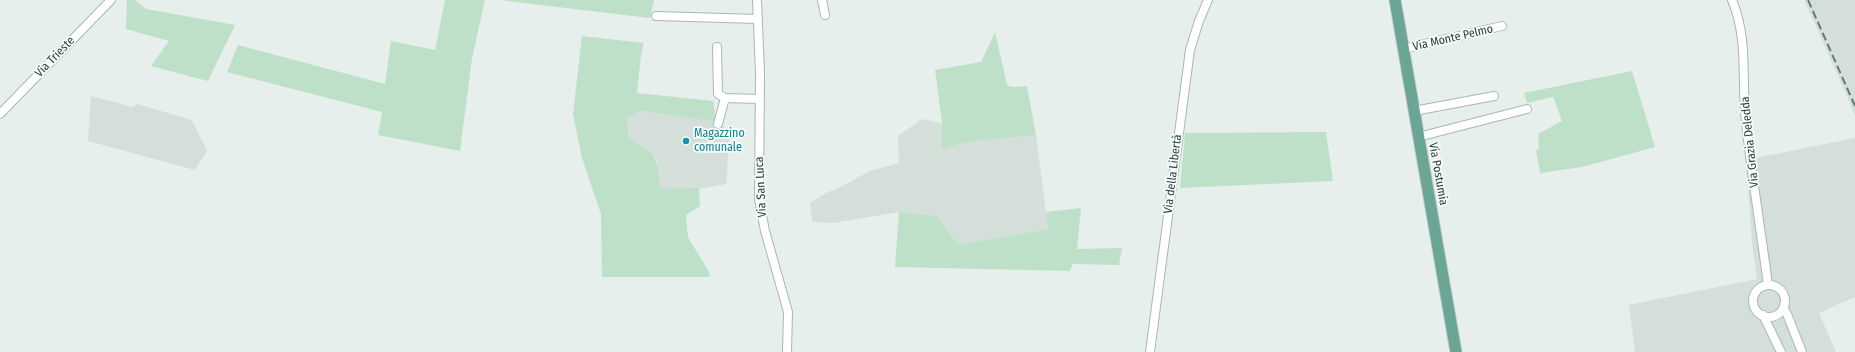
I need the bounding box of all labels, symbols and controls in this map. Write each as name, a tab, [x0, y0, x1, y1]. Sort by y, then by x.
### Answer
street label: Via Monte Pelmo	[1411, 22, 1495, 54]
street label: Via Trieste	[32, 34, 78, 80]
street label: Via Grazia Deledda	[1738, 96, 1762, 188]
place label: Magazzino comunale	[694, 127, 745, 155]
street label: Via della Libertà	[1161, 134, 1185, 214]
marker: Magazzino comunale	[681, 136, 691, 146]
street label: Via Postumia	[1425, 141, 1451, 207]
street label: Via San Luca	[752, 156, 770, 218]

